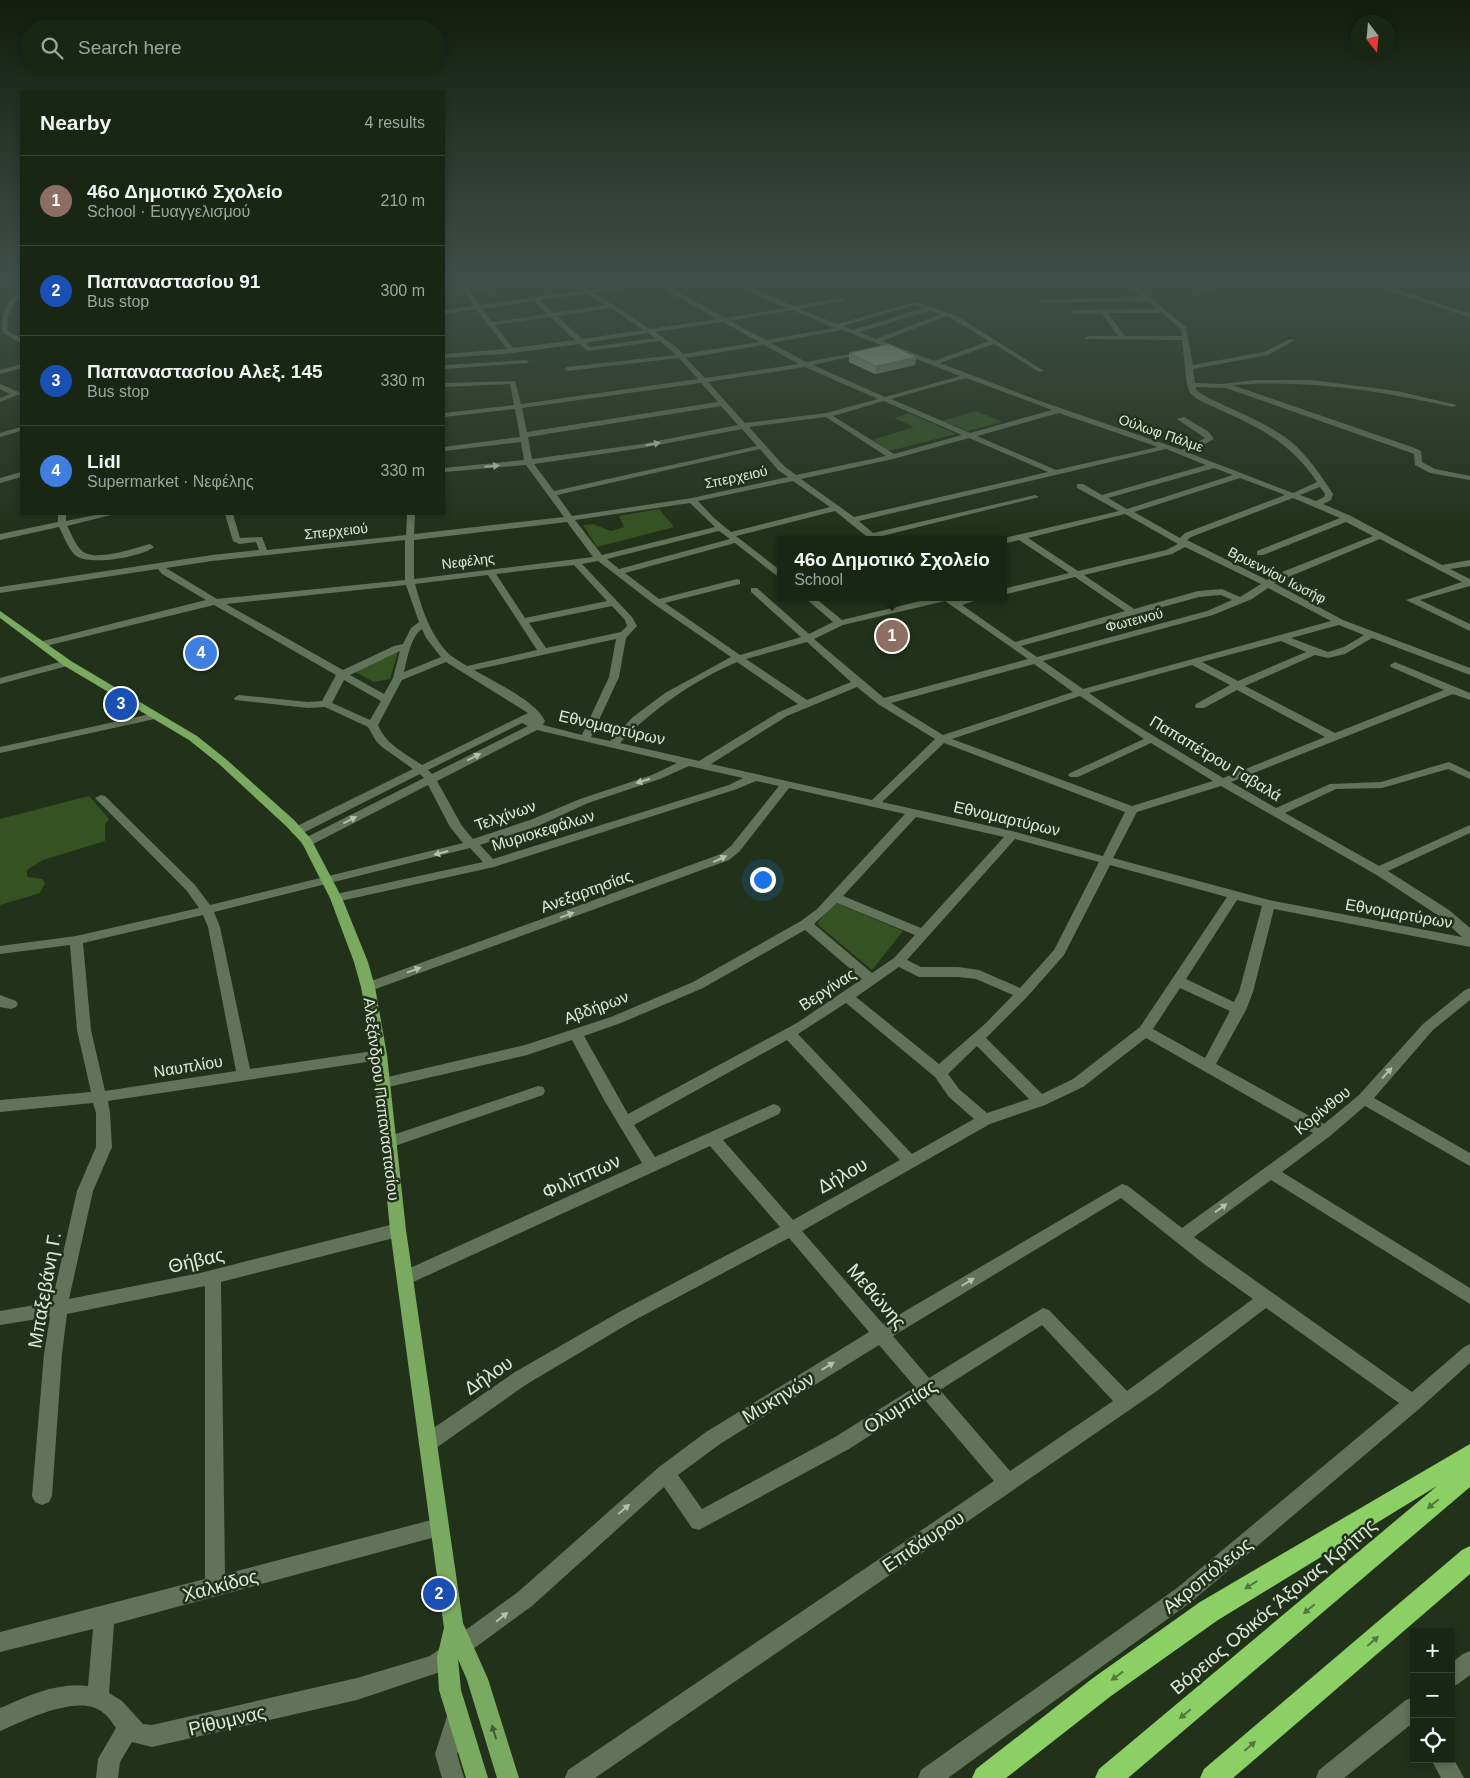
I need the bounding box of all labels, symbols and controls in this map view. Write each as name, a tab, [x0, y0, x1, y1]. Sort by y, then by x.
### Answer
north arrow	[1350, 15, 1395, 60]
search box	[20, 20, 445, 75]
icon: search	[38, 34, 66, 62]
text: Search here	[78, 37, 182, 58]
text: Nearby	[40, 111, 111, 134]
text: 4 results	[365, 114, 425, 131]
text: 46ο Δημοτικό Σχολείο	[87, 181, 283, 202]
text: 1	[52, 192, 60, 209]
text: 210 m	[381, 192, 425, 209]
text: School · Ευαγγελισμού	[87, 203, 250, 220]
text: Παπαναστασίου 91	[87, 271, 260, 292]
text: 2	[52, 282, 60, 299]
text: 300 m	[381, 282, 425, 299]
text: Bus stop	[87, 293, 149, 310]
text: Παπαναστασίου Αλεξ. 145	[87, 361, 323, 382]
text: 3	[52, 372, 60, 389]
text: 330 m	[381, 372, 425, 389]
text: Bus stop	[87, 383, 149, 400]
street label: Ούλωφ Πάλμε	[1116, 411, 1206, 455]
one-way arrow	[646, 440, 661, 448]
text: Lidl	[87, 451, 121, 472]
text: 4	[52, 462, 60, 479]
text: 330 m	[381, 462, 425, 479]
one-way arrow	[485, 462, 501, 470]
street label: Σπερχειού	[703, 463, 769, 491]
text: Supermarket · Νεφέλης	[87, 473, 254, 490]
street label: Σπερχειού	[303, 520, 369, 542]
popup	[777, 536, 1007, 601]
street label: Βρυεννίου Ιωσήφ	[1225, 543, 1329, 607]
text: 46ο Δημοτικό Σχολείο	[794, 549, 990, 570]
street label: Νεφέλης	[441, 550, 496, 572]
text: School	[794, 571, 843, 588]
street label: Φωτεινού	[1103, 605, 1165, 635]
pin: 1	[876, 617, 908, 655]
pin: 4	[185, 634, 217, 672]
pin: 3	[105, 685, 137, 723]
street label: Εθνομαρτύρων	[557, 707, 667, 748]
street label: Παπαπέτρου Γαβαλά	[1147, 712, 1284, 804]
one-way arrow	[467, 753, 481, 761]
one-way arrow	[635, 778, 650, 786]
street label: Τελχίνων	[472, 797, 538, 834]
street label: Εθνομαρτύρων	[952, 798, 1062, 839]
street label: Μυριοκεφάλων	[490, 807, 597, 854]
one-way arrow	[343, 816, 358, 824]
one-way arrow	[433, 849, 448, 857]
one-way arrow	[713, 855, 727, 863]
street label: Ανεξαρτησίας	[538, 867, 635, 917]
your location	[750, 867, 776, 893]
street label: Εθνομαρτύρων	[1344, 896, 1454, 931]
one-way arrow	[560, 911, 575, 919]
street label: Βεργίνας	[796, 965, 859, 1014]
one-way arrow	[407, 966, 422, 974]
street label: Αβδήρων	[562, 988, 631, 1027]
street label: Αλεξάνδρου Παπαναστασίου	[360, 997, 402, 1202]
street label: Ναυπλίου	[152, 1053, 224, 1080]
one-way arrow	[1381, 1067, 1393, 1079]
street label: Κορίνθου	[1291, 1083, 1354, 1138]
street label: Φιλίππων	[539, 1150, 624, 1203]
street label: Δήλου	[814, 1153, 871, 1198]
one-way arrow	[1214, 1203, 1228, 1213]
street label: Μπαξεβάνη Γ.	[24, 1230, 65, 1350]
street label: Θήβας	[166, 1244, 226, 1277]
street label: Μεθώνης	[843, 1260, 910, 1333]
one-way arrow	[961, 1278, 974, 1287]
street label: Δήλου	[460, 1352, 516, 1399]
one-way arrow	[822, 1362, 835, 1371]
street label: Μυκηνών	[739, 1368, 818, 1427]
street label: Ολυμπίας	[860, 1375, 941, 1438]
one-way arrow	[1426, 1499, 1439, 1510]
one-way arrow	[618, 1504, 631, 1515]
street label: Επιδάυρου	[879, 1507, 968, 1576]
street label: Βόρειος Οδικός Άξονας Κρήτης	[1166, 1514, 1380, 1699]
street label: Ακροπόλεως	[1159, 1533, 1256, 1618]
street label: Χαλκίδος	[180, 1565, 260, 1606]
pin: 2	[423, 1575, 455, 1613]
one-way arrow	[1244, 1580, 1258, 1590]
one-way arrow	[1302, 1604, 1315, 1615]
one-way arrow	[495, 1611, 508, 1622]
map controls	[1410, 1628, 1455, 1763]
button: +	[1410, 1628, 1455, 1673]
one-way arrow	[1367, 1635, 1380, 1646]
one-way arrow	[1110, 1671, 1124, 1681]
button: −	[1410, 1673, 1455, 1718]
street label: Ρίθυμνας	[187, 1701, 268, 1740]
one-way arrow	[1178, 1709, 1191, 1720]
button: locate	[1410, 1718, 1455, 1763]
one-way arrow	[489, 1724, 497, 1739]
one-way arrow	[1243, 1741, 1256, 1752]

